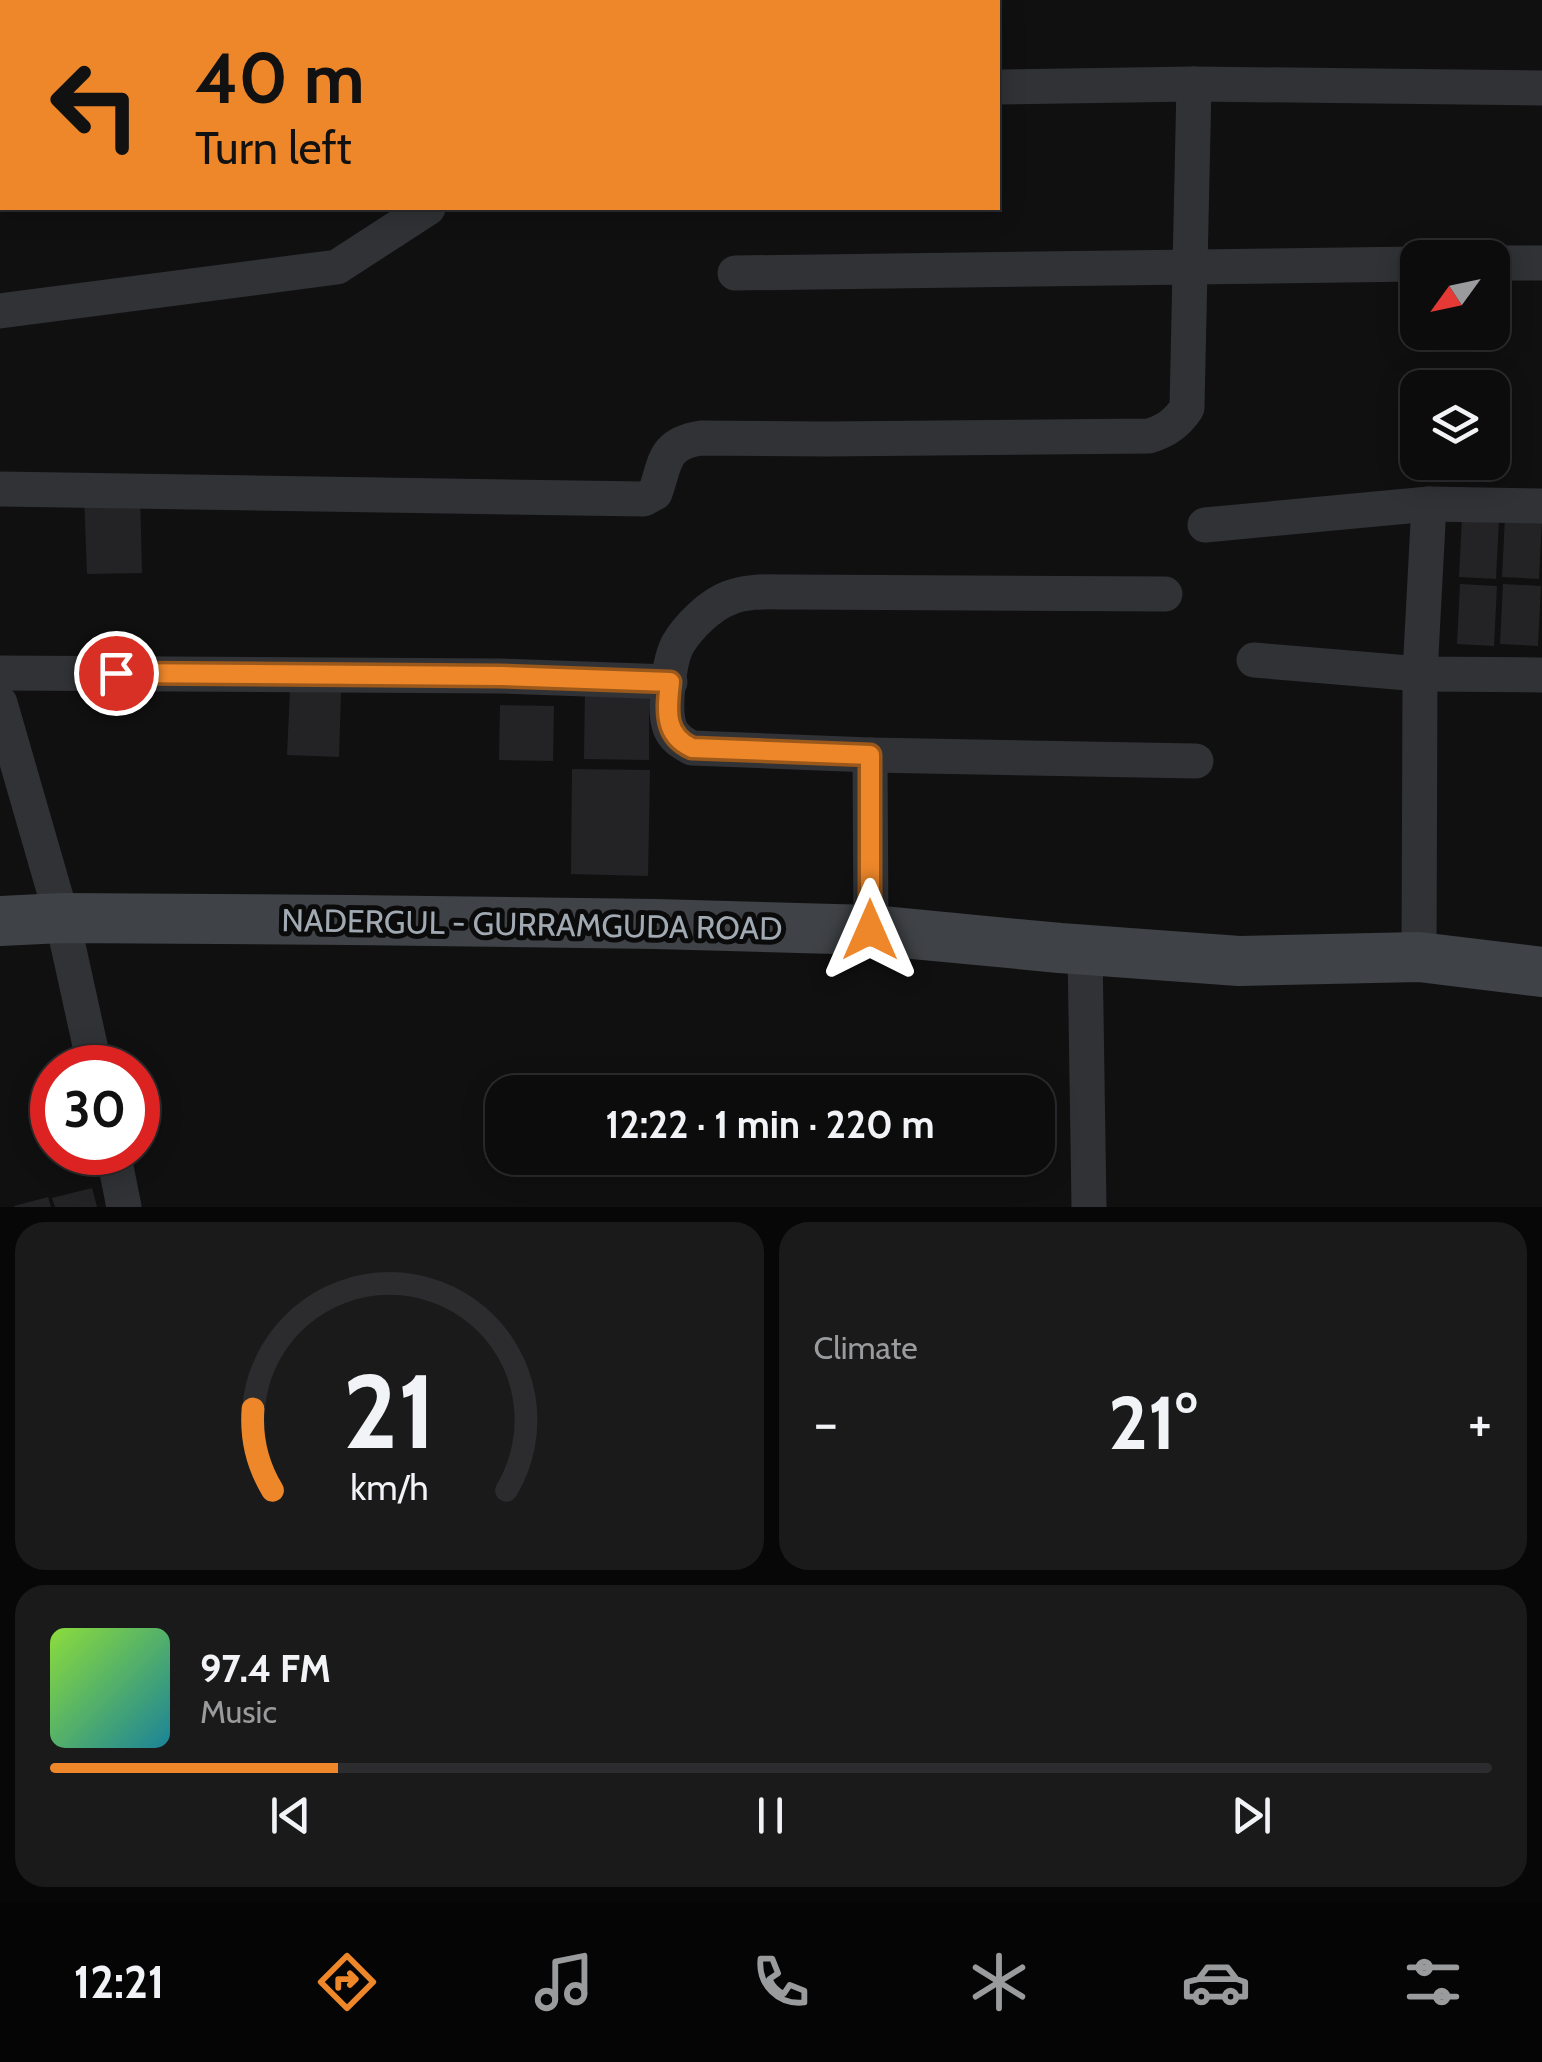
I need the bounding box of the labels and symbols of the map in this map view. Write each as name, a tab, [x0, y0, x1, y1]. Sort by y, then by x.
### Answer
north arrow	[1400, 240, 1510, 350]
pin	[74, 631, 159, 716]
position arrow	[818, 878, 922, 982]
street label: NADERGUL - GURRAMGUDA ROAD	[281, 900, 783, 948]
speed limit sign: 30	[30, 1045, 160, 1175]

